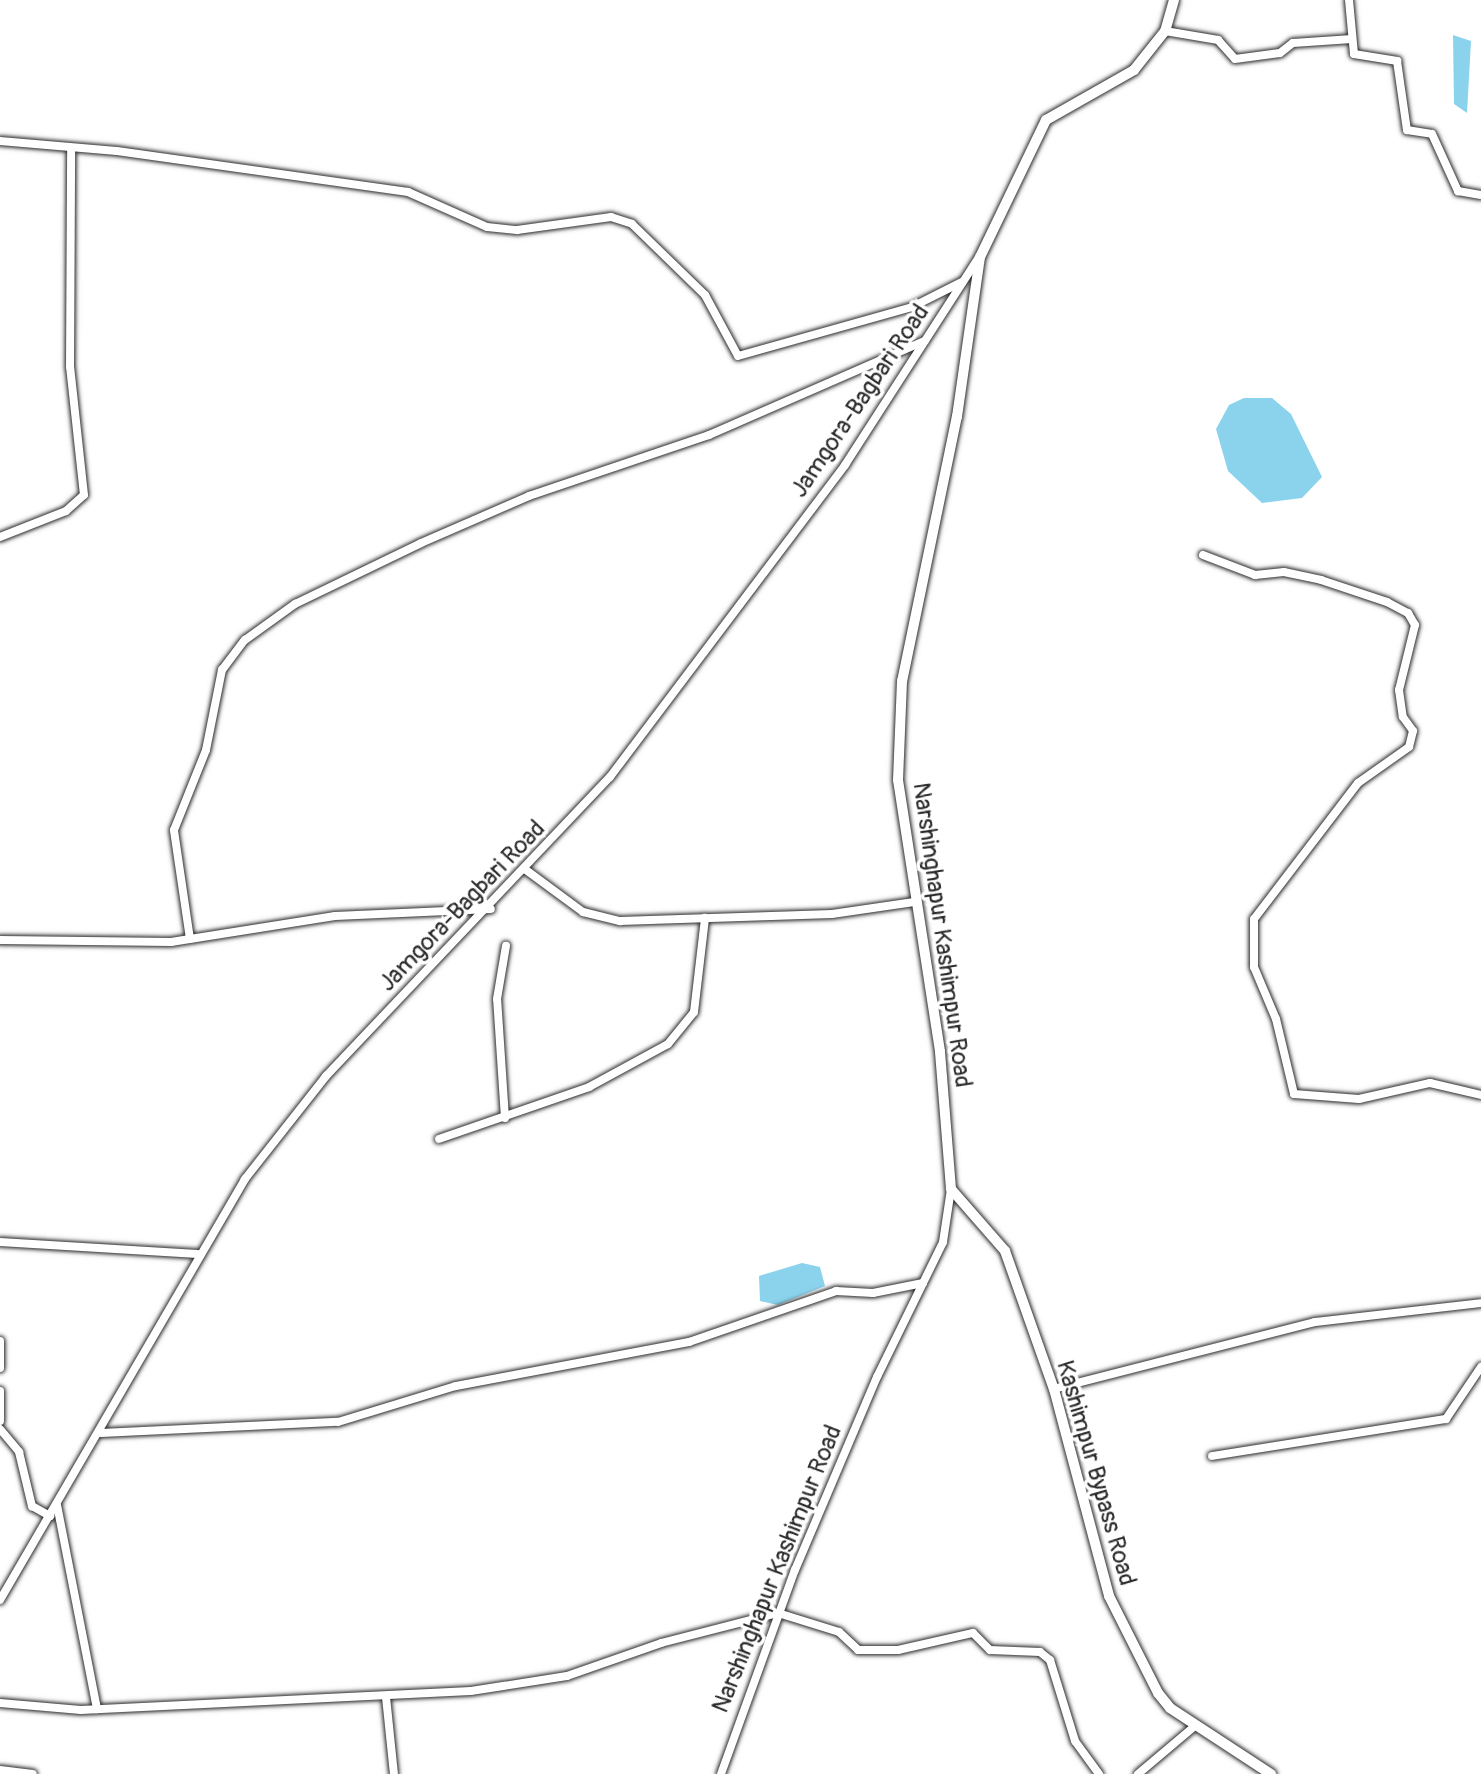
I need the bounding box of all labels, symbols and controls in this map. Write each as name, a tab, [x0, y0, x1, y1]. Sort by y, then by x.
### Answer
street label: Jamgora-Bagbari Road	[785, 299, 935, 503]
street label: Narshinghapur Kashimpur Road	[906, 781, 978, 1089]
street label: Jamgora-Bagbari Road	[373, 815, 551, 997]
street label: Kashimpur Bypass Road	[1050, 1357, 1142, 1589]
street label: Narshinghapur Kashimpur Road	[706, 1421, 848, 1717]

